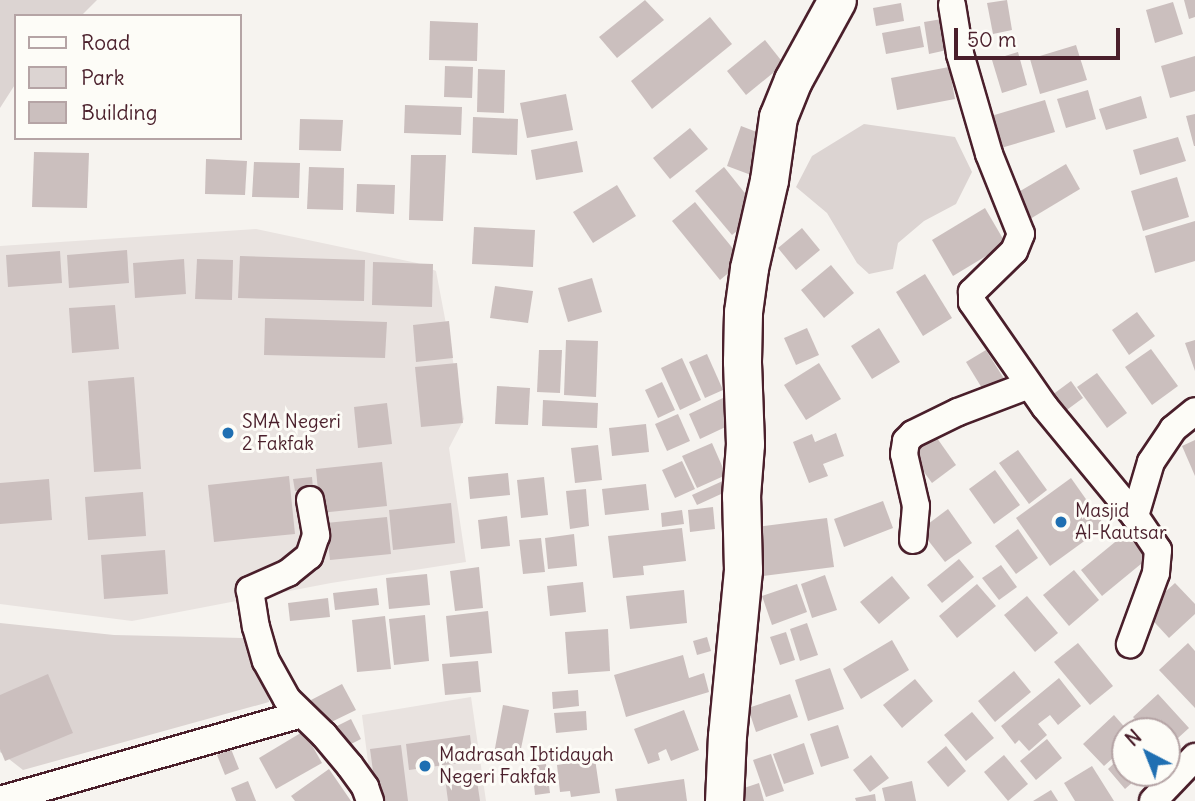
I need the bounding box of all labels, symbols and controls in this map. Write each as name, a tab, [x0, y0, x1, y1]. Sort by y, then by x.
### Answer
legend	[14, 14, 242, 140]
scale bar	[957, 14, 1123, 58]
text: 50 m	[967, 26, 1016, 53]
text: Road	[81, 29, 130, 56]
text: Park	[81, 64, 124, 91]
text: Building	[81, 99, 157, 126]
place label: SMA Negeri 2 Fakfak	[242, 411, 341, 455]
marker: SMA Negeri 2 Fakfak	[220, 425, 236, 441]
place label: Masjid Al-Kautsar	[1075, 500, 1167, 544]
marker: Masjid Al-Kautsar	[1053, 514, 1069, 530]
north arrow	[1111, 717, 1181, 787]
text: N	[1120, 725, 1146, 751]
place label: Madrasah Ibtidayah Negeri Fakfak	[439, 744, 613, 788]
marker: Madrasah Ibtidayah Negeri Fakfak	[417, 758, 433, 774]

